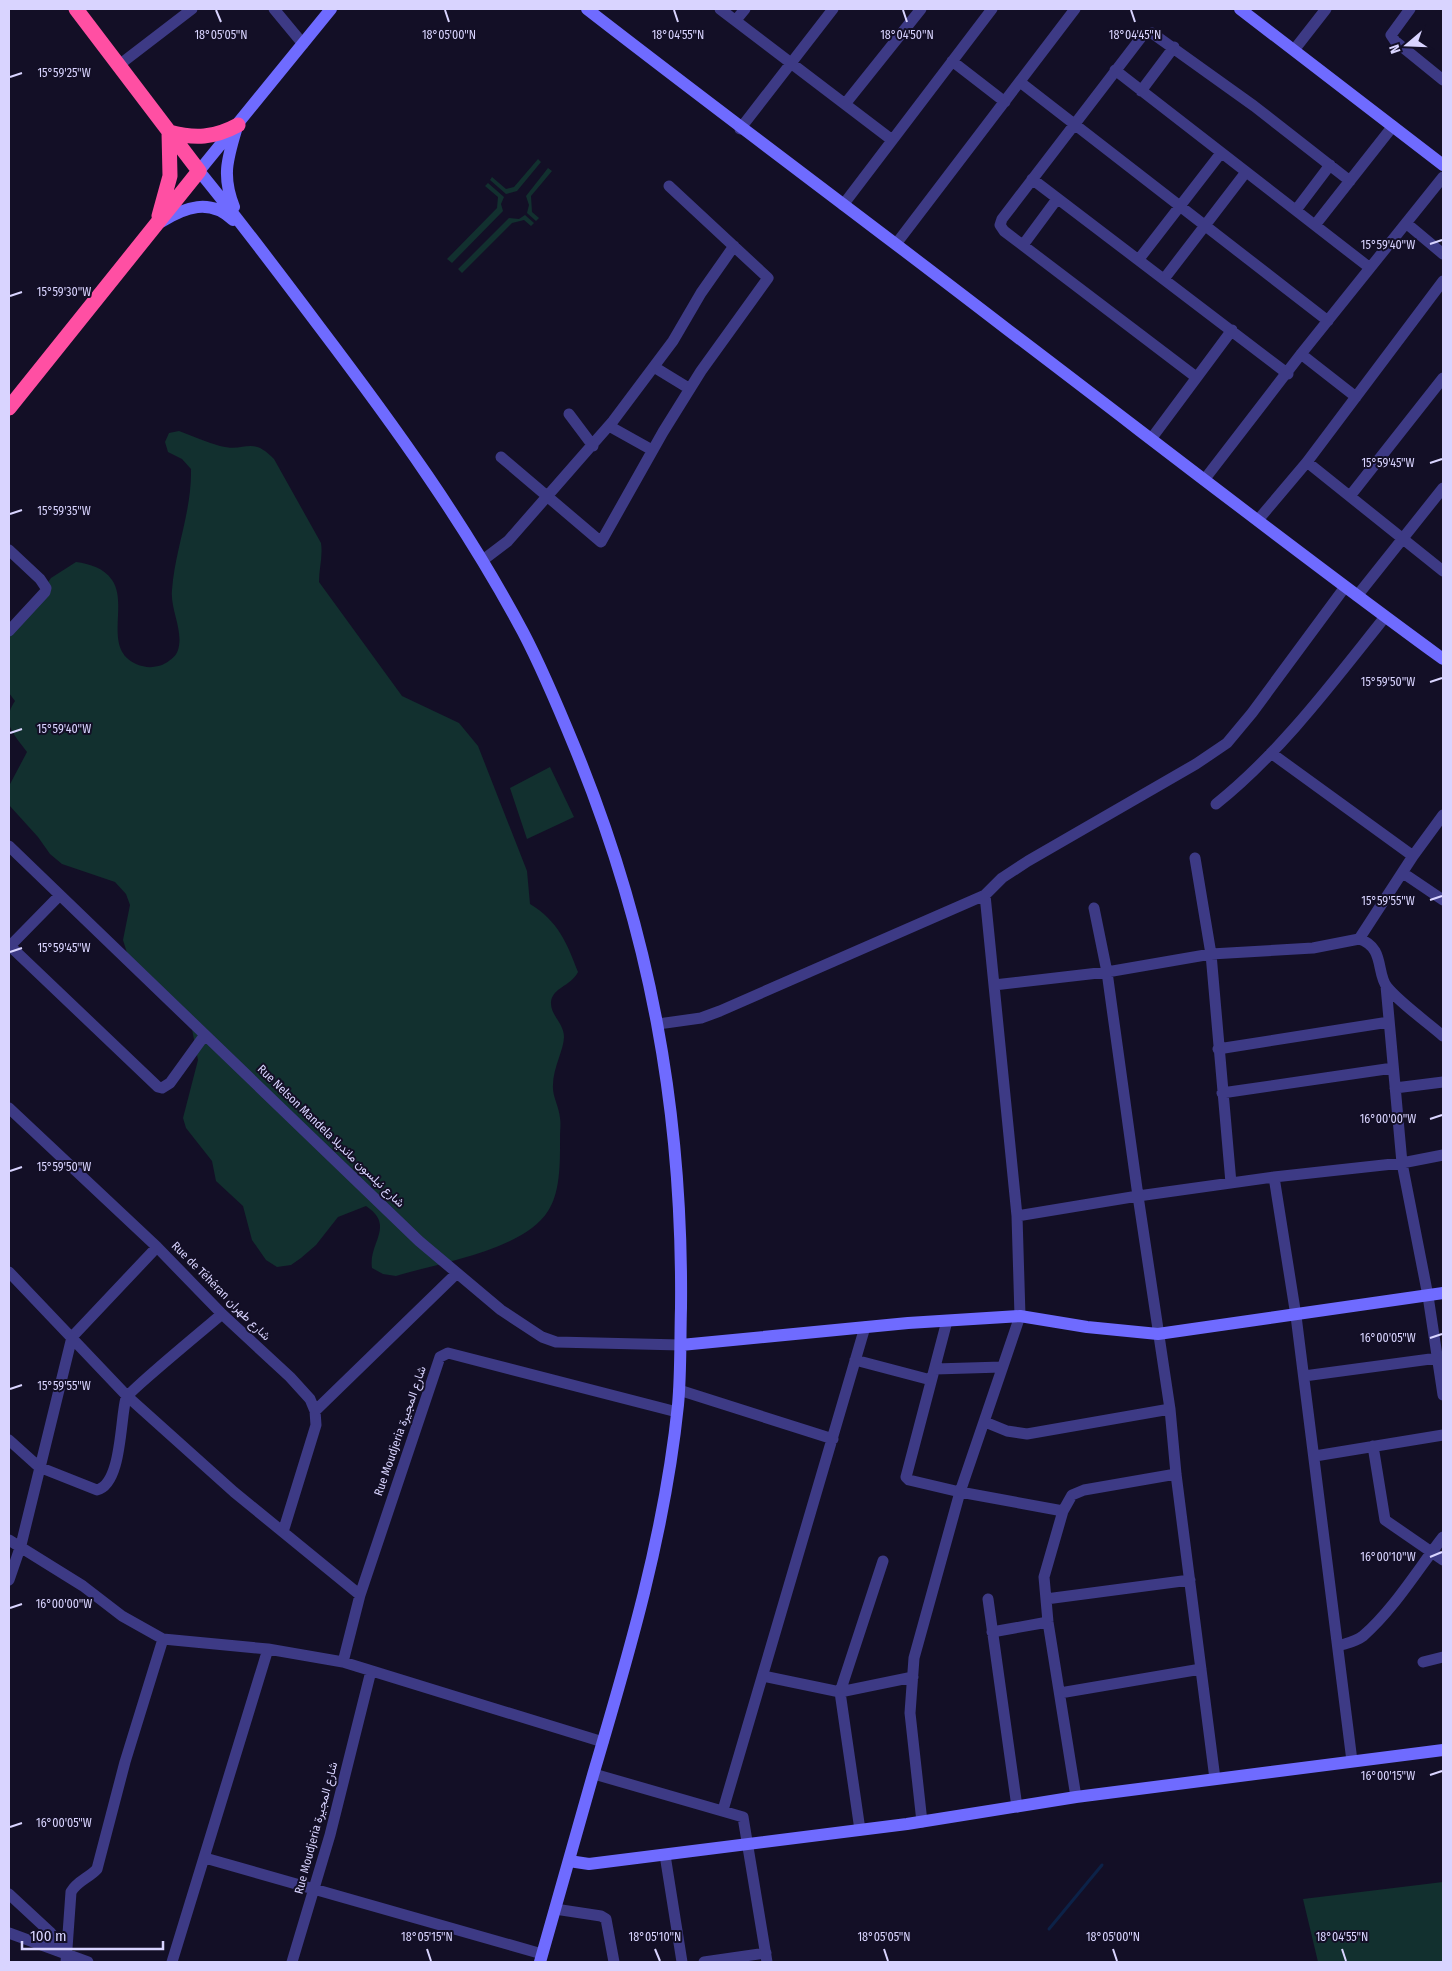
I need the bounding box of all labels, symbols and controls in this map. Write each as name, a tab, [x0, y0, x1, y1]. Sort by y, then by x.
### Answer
north arrow	[1382, 20, 1432, 70]
text: 18°05'05"N	[194, 28, 248, 42]
text: 18°05'00"N	[422, 28, 476, 42]
text: 18°04'55"N	[652, 28, 704, 42]
text: 18°04'50"N	[880, 28, 934, 42]
text: 18°04'45"N	[1109, 28, 1161, 42]
text: N	[1386, 42, 1405, 56]
text: 15°59'25"W	[37, 66, 91, 80]
text: 15°59'40"W	[1361, 238, 1415, 252]
text: 15°59'30"W	[37, 285, 91, 299]
text: 15°59'45"W	[1361, 456, 1415, 470]
text: 15°59'35"W	[37, 504, 91, 518]
text: 15°59'50"W	[1361, 675, 1415, 689]
text: 15°59'40"W	[37, 722, 91, 736]
text: 15°59'55"W	[1361, 894, 1415, 908]
text: 15°59'45"W	[37, 941, 91, 955]
street label: Rue Nelson Mandela شارع نيلسون مانديلا	[253, 1062, 407, 1211]
text: 16°00'00"W	[1360, 1112, 1416, 1126]
text: 15°59'50"W	[37, 1160, 91, 1174]
street label: Rue de Téhéran شارع طهران	[167, 1239, 273, 1345]
text: 16°00'05"W	[1360, 1331, 1416, 1345]
street label: Rue Moudjeria شارع المجيرة	[371, 1364, 431, 1498]
text: 15°59'55"W	[37, 1379, 91, 1393]
text: 16°00'10"W	[1360, 1550, 1416, 1564]
text: 16°00'00"W	[36, 1597, 92, 1611]
street label: Rue Moudjeria شارع المجيرة	[292, 1760, 342, 1896]
text: 16°00'15"W	[1361, 1769, 1415, 1783]
text: 16°00'05"W	[36, 1816, 92, 1830]
scale bar	[22, 1918, 164, 1950]
text: 100 m	[30, 1927, 67, 1945]
text: 18°05'15"N	[401, 1930, 453, 1944]
text: 18°05'10"N	[629, 1930, 681, 1944]
text: 18°05'05"N	[857, 1930, 911, 1944]
text: 18°05'00"N	[1086, 1930, 1140, 1944]
text: 18°04'55"N	[1316, 1930, 1368, 1944]

